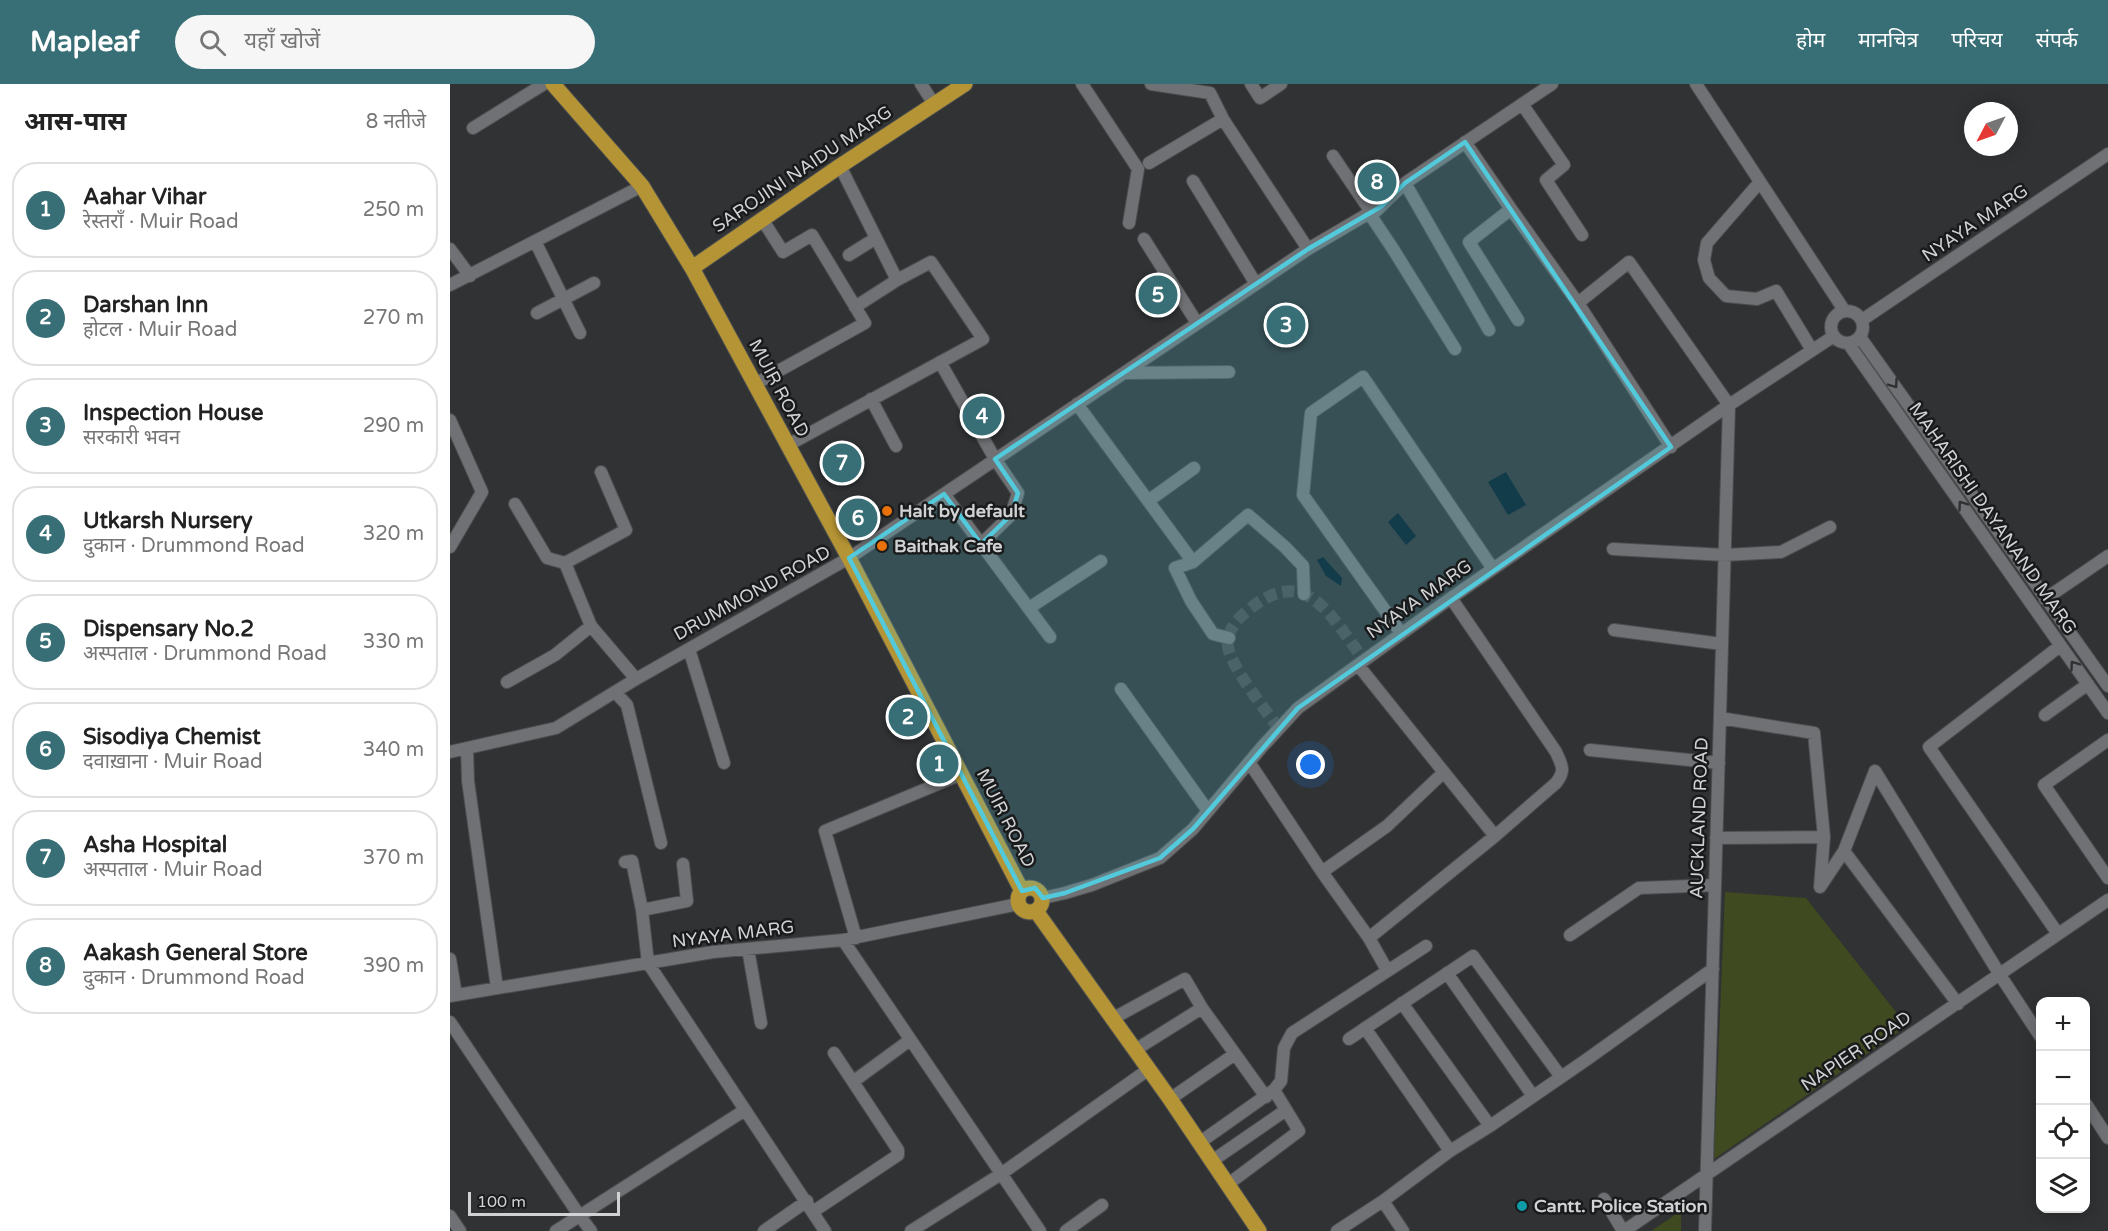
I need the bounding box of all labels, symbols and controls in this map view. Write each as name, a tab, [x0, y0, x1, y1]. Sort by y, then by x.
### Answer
search box	[175, 15, 595, 69]
text: Mapleaf	[30, 25, 139, 59]
icon: search	[196, 26, 229, 59]
text: यहाँ खोजें	[244, 28, 320, 54]
text: होम	[1796, 28, 1825, 53]
text: मानचित्र	[1858, 28, 1918, 53]
text: परिचय	[1951, 28, 2003, 53]
text: संपर्क	[2036, 28, 2078, 53]
street label: SAROJINI NAIDU MARG	[708, 101, 896, 237]
north arrow	[1964, 102, 2018, 156]
text: आस-पास	[24, 106, 126, 137]
text: 8 नतीजे	[366, 110, 426, 134]
pin: 8	[1358, 160, 1396, 204]
street label: NYAYA MARG	[1918, 179, 2032, 267]
text: Aahar Vihar	[83, 184, 206, 210]
text: 1	[39, 198, 52, 222]
text: 250 m	[363, 198, 424, 222]
text: रेस्तराँ · Muir Road	[83, 210, 239, 234]
pin: 5	[1138, 272, 1178, 318]
text: Darshan Inn	[83, 292, 208, 318]
pin: 3	[1266, 302, 1306, 348]
text: 2	[39, 306, 52, 330]
text: 270 m	[363, 306, 424, 330]
text: होटल · Muir Road	[83, 318, 237, 342]
street label: MUIR ROAD	[744, 335, 814, 441]
one-way arrow	[1887, 378, 1898, 389]
pin: 4	[962, 394, 1002, 438]
street label: MAHARISHI DAYANAND MARG	[1904, 398, 2082, 638]
text: Inspection House	[83, 400, 264, 426]
text: 3	[39, 414, 52, 438]
text: 290 m	[363, 414, 424, 438]
text: सरकारी भवन	[83, 426, 180, 450]
pin: 7	[822, 440, 862, 485]
pin: 6	[838, 496, 878, 540]
place label: Halt by default	[899, 500, 1025, 522]
one-way arrow	[1958, 501, 1969, 512]
marker: Halt by default	[880, 504, 894, 518]
text: Utkarsh Nursery	[83, 508, 253, 534]
text: 4	[39, 522, 52, 546]
text: 320 m	[363, 522, 424, 546]
text: दुकान · Drummond Road	[83, 534, 305, 558]
place label: Baithak Cafe	[894, 535, 1002, 557]
marker: Baithak Cafe	[875, 539, 889, 553]
street label: DRUMMOND ROAD	[670, 541, 834, 645]
street label: NYAYA MARG	[1362, 555, 1476, 643]
text: Dispensary No.2	[83, 616, 254, 642]
text: 5	[39, 630, 52, 654]
text: 330 m	[363, 630, 424, 654]
text: अस्पताल · Drummond Road	[83, 642, 327, 666]
one-way arrow	[2070, 661, 2081, 672]
pin: 2	[888, 694, 928, 740]
text: Sisodiya Chemist	[83, 724, 261, 750]
street label: AUCKLAND ROAD	[1685, 737, 1713, 899]
text: 6	[39, 738, 52, 762]
text: 340 m	[363, 738, 424, 762]
pin: 1	[920, 742, 958, 786]
text: दवाख़ाना · Muir Road	[83, 750, 263, 774]
your location	[1296, 750, 1325, 779]
street label: MUIR ROAD	[972, 765, 1040, 871]
text: Asha Hospital	[83, 832, 227, 858]
text: 7	[39, 846, 52, 870]
text: 370 m	[363, 846, 424, 870]
text: अस्पताल · Muir Road	[83, 858, 263, 882]
street label: NYAYA MARG	[671, 916, 795, 952]
text: Aakash General Store	[83, 940, 308, 966]
text: 8	[39, 954, 52, 978]
text: 390 m	[363, 954, 424, 978]
text: दुकान · Drummond Road	[83, 966, 305, 990]
map controls	[2036, 997, 2090, 1213]
button: +	[2036, 997, 2090, 1051]
street label: NAPIER ROAD	[1797, 1006, 1915, 1096]
button: −	[2036, 1051, 2090, 1105]
button: locate	[2036, 1105, 2090, 1159]
button: layers	[2036, 1159, 2090, 1213]
scale bar	[468, 1189, 620, 1216]
text: 100 m	[477, 1192, 526, 1212]
place label: Cantt. Police Station	[1534, 1195, 1707, 1217]
marker: Cantt. Police Station	[1515, 1199, 1529, 1213]

